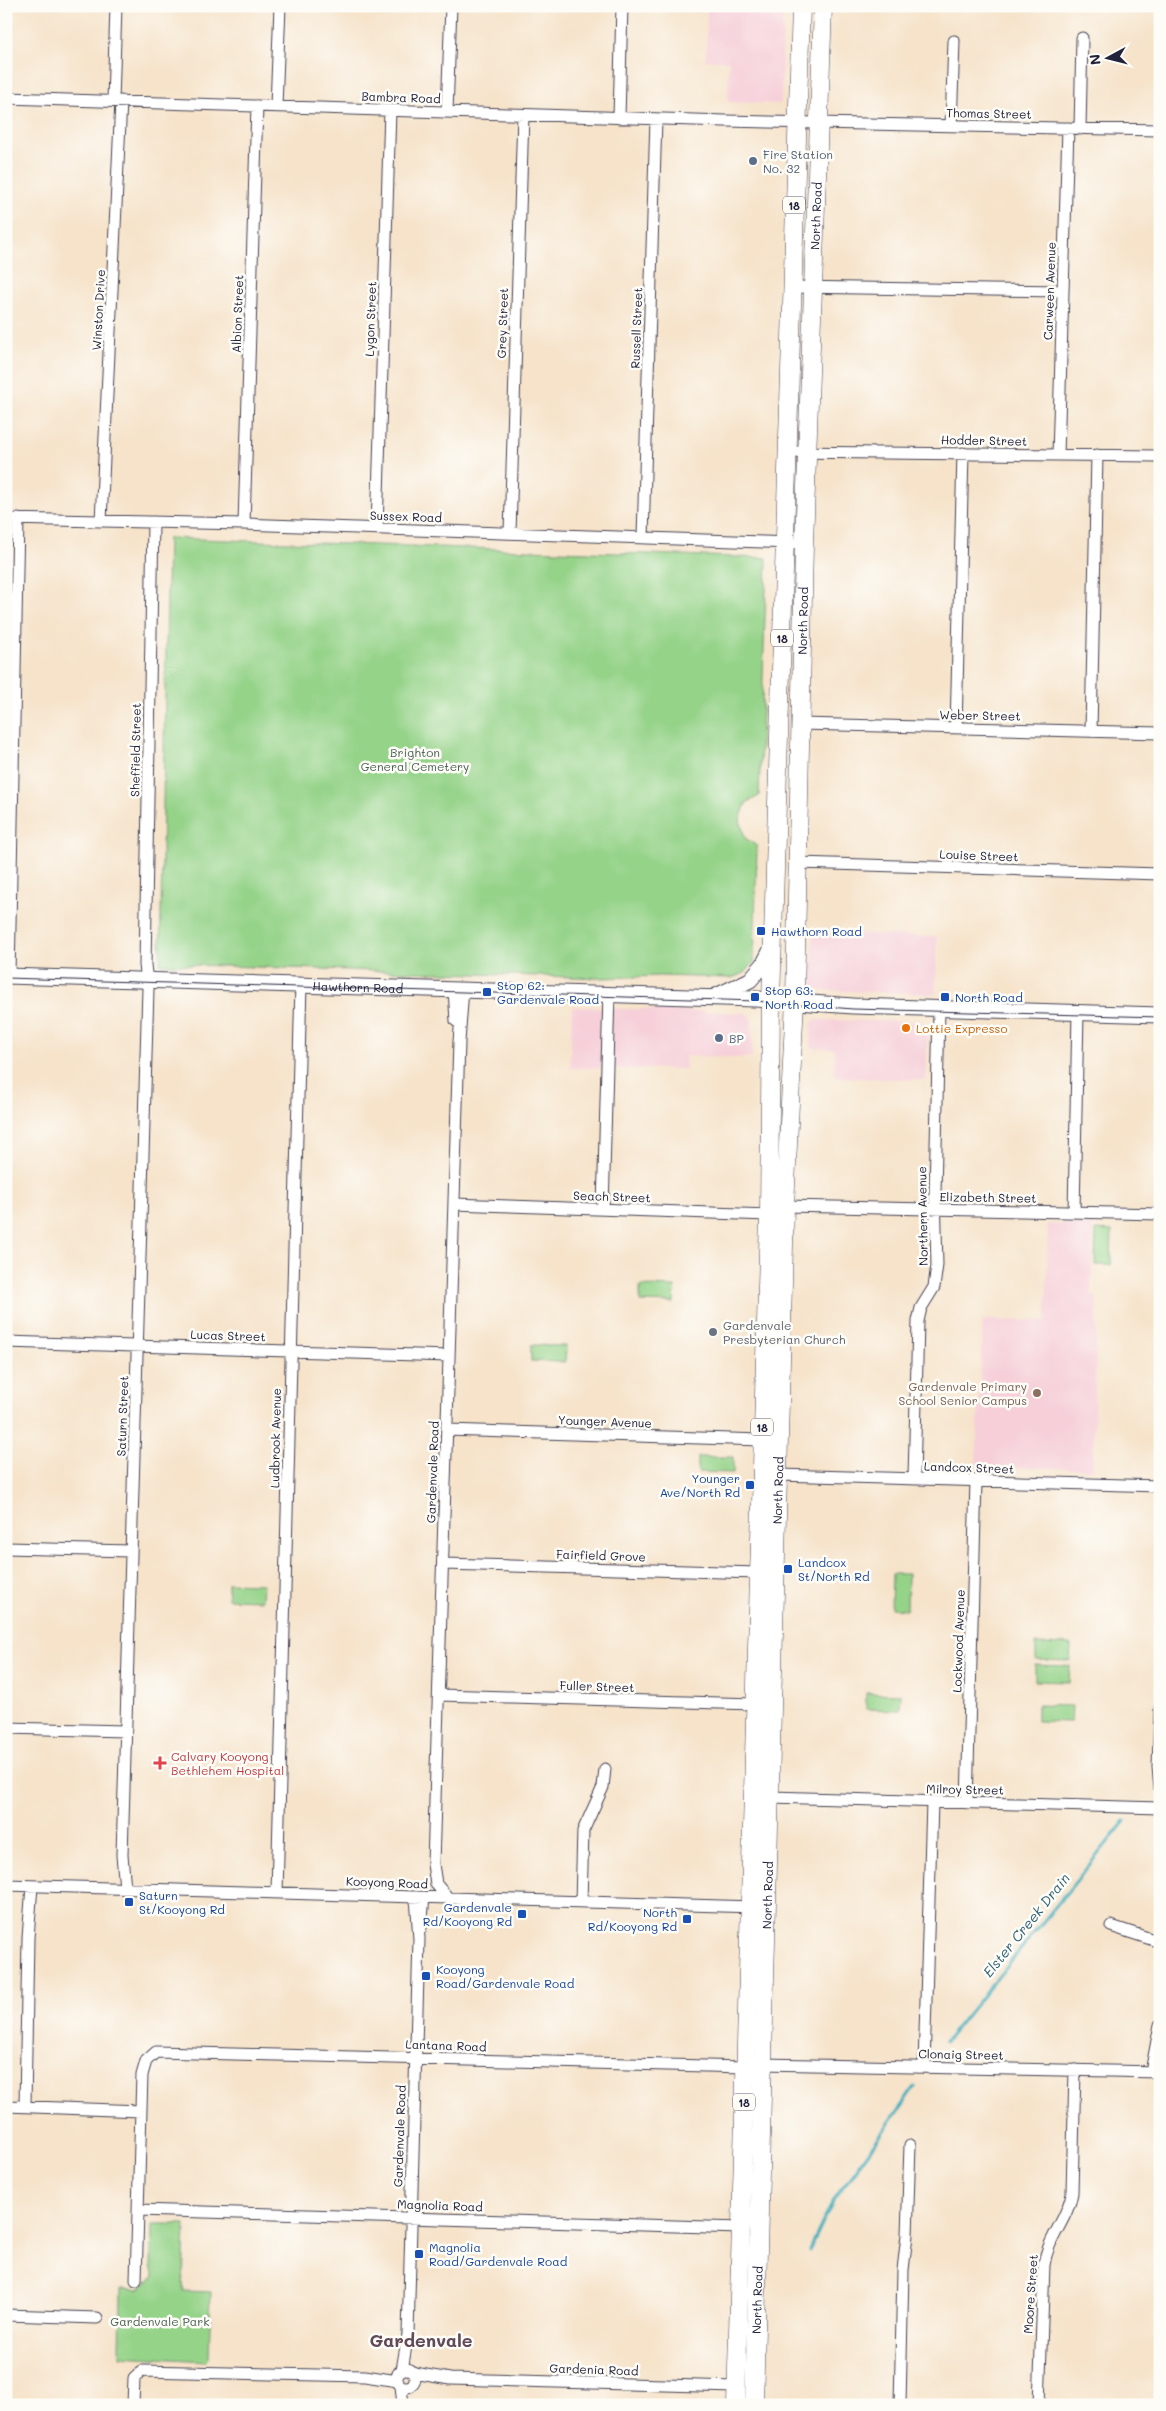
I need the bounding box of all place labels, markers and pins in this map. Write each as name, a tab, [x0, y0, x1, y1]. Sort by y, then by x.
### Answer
place label: Fire Station No. 32	[763, 146, 833, 176]
marker: Fire Station No. 32	[747, 155, 759, 167]
place label: Hawthorn Road	[771, 923, 862, 939]
marker: Hawthorn Road	[755, 925, 767, 937]
place label: Stop 62: Gardenvale Road	[497, 977, 599, 1007]
place label: Stop 63: North Road	[765, 982, 833, 1012]
marker: Stop 62: Gardenvale Road	[481, 986, 493, 998]
place label: North Road	[955, 989, 1023, 1005]
marker: Stop 63: North Road	[749, 991, 761, 1003]
marker: North Road	[939, 991, 951, 1003]
place label: Lottie Expresso	[916, 1020, 1008, 1036]
marker: Lottie Expresso	[900, 1022, 912, 1034]
place label: BP	[729, 1030, 744, 1046]
marker: BP	[713, 1032, 725, 1044]
place label: Gardenvale Presbyterian Church	[723, 1317, 846, 1347]
marker: Gardenvale Presbyterian Church	[707, 1326, 719, 1338]
place label: Gardenvale Primary School Senior Campus	[898, 1378, 1027, 1408]
marker: Gardenvale Primary School Senior Campus	[1031, 1387, 1043, 1399]
place label: Younger Ave/North Rd	[660, 1470, 740, 1500]
marker: Younger Ave/North Rd	[744, 1479, 756, 1491]
place label: Landcox St/North Rd	[798, 1554, 870, 1584]
marker: Landcox St/North Rd	[782, 1563, 794, 1575]
place label: Calvary Kooyong Bethlehem Hospital	[171, 1748, 284, 1778]
marker: Calvary Kooyong Bethlehem Hospital	[153, 1756, 167, 1770]
place label: Saturn St/Kooyong Rd	[139, 1887, 225, 1917]
marker: Saturn St/Kooyong Rd	[123, 1896, 135, 1908]
place label: Gardenvale Rd/Kooyong Rd	[423, 1899, 512, 1929]
place label: North Rd/Kooyong Rd	[588, 1904, 677, 1934]
marker: Gardenvale Rd/Kooyong Rd	[516, 1908, 528, 1920]
marker: North Rd/Kooyong Rd	[681, 1913, 693, 1925]
place label: Kooyong Road/Gardenvale Road	[436, 1961, 575, 1991]
marker: Kooyong Road/Gardenvale Road	[420, 1970, 432, 1982]
place label: Magnolia Road/Gardenvale Road	[429, 2239, 568, 2269]
marker: Magnolia Road/Gardenvale Road	[413, 2248, 425, 2260]

